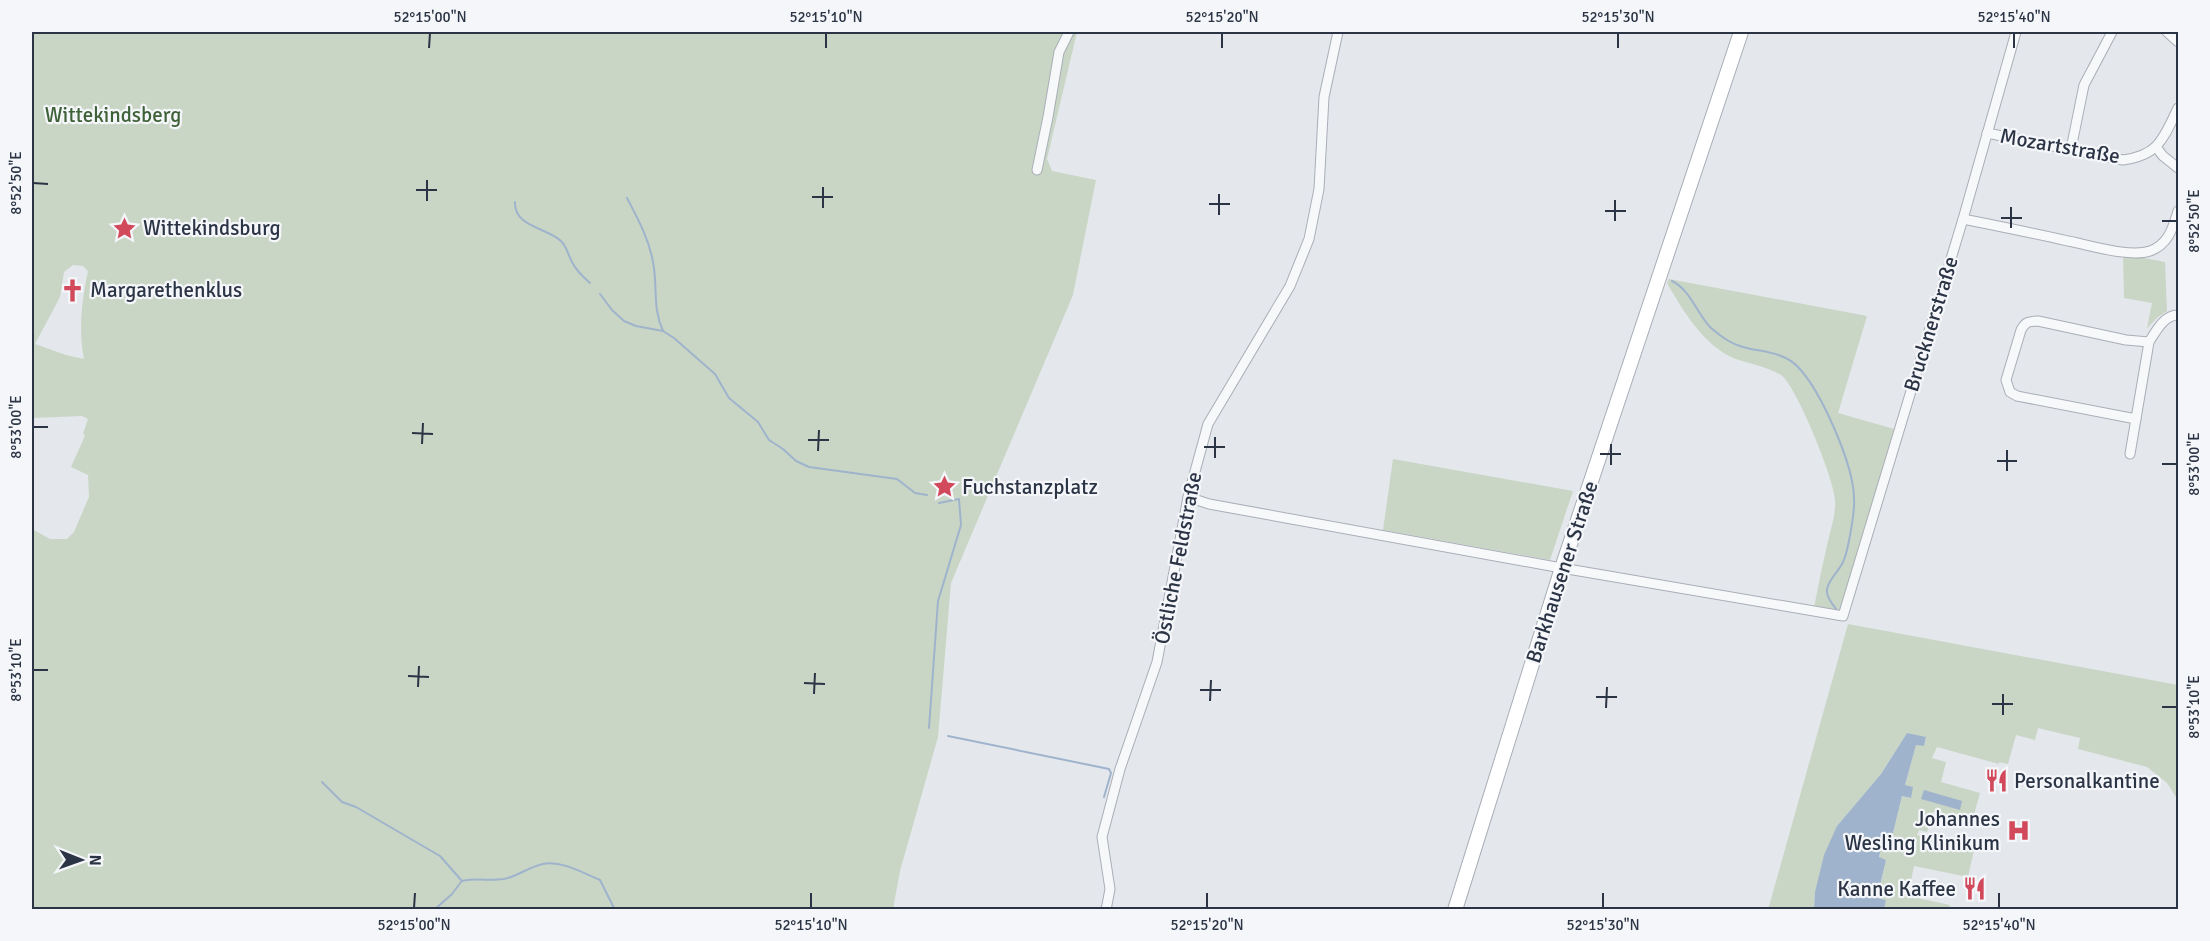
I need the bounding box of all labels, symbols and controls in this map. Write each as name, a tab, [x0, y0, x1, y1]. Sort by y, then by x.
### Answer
text: 52°15'00"N	[393, 8, 467, 26]
text: 52°15'10"N	[789, 8, 863, 26]
text: 52°15'20"N	[1185, 8, 1259, 26]
text: 52°15'30"N	[1581, 8, 1655, 26]
text: 52°15'40"N	[1977, 8, 2051, 26]
park label: Wittekindsberg	[45, 102, 181, 128]
street label: Mozartstraße	[1998, 123, 2122, 169]
text: 8°52'50"E	[7, 151, 25, 215]
text: 8°52'50"E	[2185, 189, 2203, 253]
place icon: Wittekindsburg	[112, 215, 138, 241]
place label: Wittekindsburg	[143, 215, 281, 241]
street label: Brucknerstraße	[1898, 253, 1964, 395]
church icon: Margarethenklus	[59, 277, 85, 303]
place label: Margarethenklus	[90, 277, 242, 303]
text: 8°53'00"E	[7, 395, 25, 459]
text: 8°53'00"E	[2185, 432, 2203, 496]
street label: Östliche Feldstraße	[1149, 470, 1207, 646]
place icon: Fuchstanzplatz	[931, 474, 957, 500]
place label: Fuchstanzplatz	[962, 474, 1098, 500]
street label: Barkhausener Straße	[1520, 478, 1604, 666]
text: 8°53'10"E	[7, 638, 25, 702]
text: 8°53'10"E	[2185, 675, 2203, 739]
restaurant icon: Personalkantine	[1983, 768, 2009, 794]
place label: Personalkantine	[2014, 768, 2160, 794]
place label: Johannes Wesling Klinikum	[1845, 806, 2000, 856]
hospital icon: Johannes Wesling Klinikum	[2005, 818, 2031, 844]
north arrow	[51, 830, 111, 890]
text: N	[85, 855, 105, 866]
place label: Kanne Kaffee	[1837, 876, 1956, 902]
restaurant icon: Kanne Kaffee	[1961, 876, 1987, 902]
text: 52°15'00"N	[377, 916, 451, 934]
text: 52°15'10"N	[774, 916, 848, 934]
text: 52°15'20"N	[1170, 916, 1244, 934]
text: 52°15'30"N	[1566, 916, 1640, 934]
text: 52°15'40"N	[1962, 916, 2036, 934]

